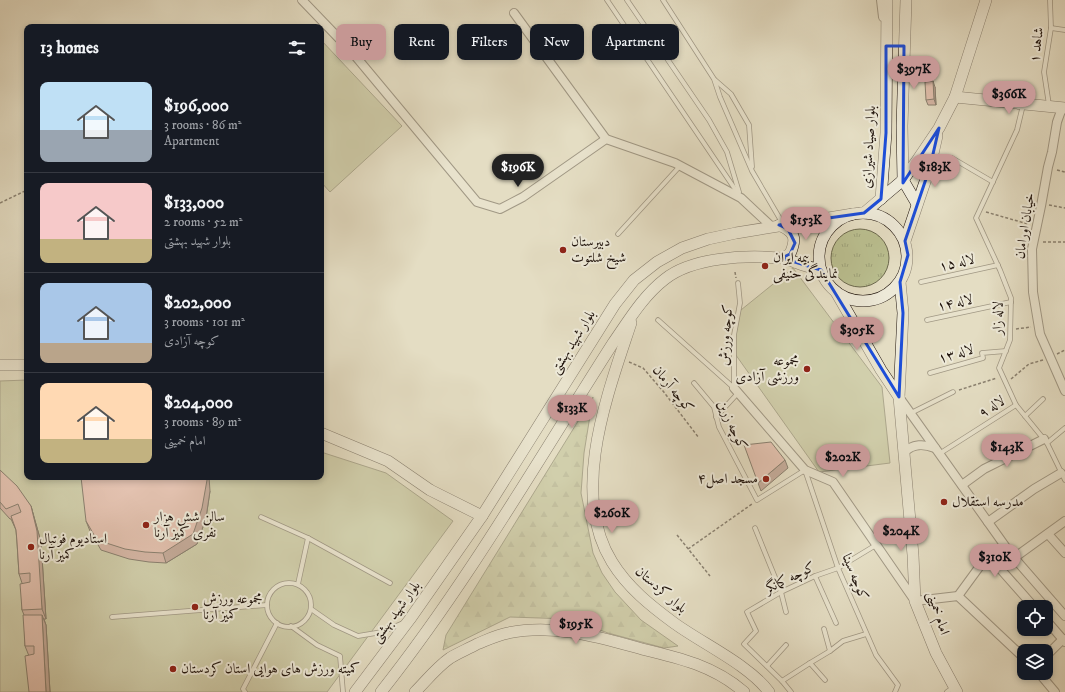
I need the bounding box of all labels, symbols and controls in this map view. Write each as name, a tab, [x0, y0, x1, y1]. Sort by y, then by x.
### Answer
chip: Buy	[336, 24, 386, 60]
chip: Rent	[394, 24, 449, 60]
chip: Filters	[457, 24, 522, 60]
chip: New	[530, 24, 584, 60]
chip: Apartment	[592, 24, 679, 60]
street label: شاهد ۱	[1026, 26, 1048, 64]
text: 13 homes	[40, 37, 99, 59]
icon: filters	[286, 37, 308, 59]
pin: $397K	[886, 56, 942, 90]
text: $397K	[897, 61, 931, 77]
pin: $366K	[981, 81, 1037, 115]
text: $366K	[992, 86, 1026, 102]
text: $196,000	[164, 95, 229, 117]
icon: home	[72, 98, 120, 146]
street label: بلوار صیاد شیرازی	[858, 105, 880, 189]
text: 3 rooms · 86 m²	[164, 117, 242, 133]
text: Apartment	[164, 133, 219, 149]
pin: $196K	[490, 154, 546, 188]
pin: $183K	[907, 154, 963, 188]
text: $196K	[501, 159, 535, 175]
text: $183K	[919, 159, 951, 175]
text: $133,000	[164, 192, 224, 214]
street label: خیابان اورامان	[1011, 192, 1039, 260]
icon: home	[72, 199, 120, 247]
pin: $153K	[778, 207, 834, 241]
text: $153K	[790, 212, 822, 228]
text: 2 rooms · 52 m²	[164, 214, 243, 230]
text: بلوار شهید بهشتی	[164, 233, 231, 249]
place label: دبیرستان شیخ شلتوت	[571, 233, 626, 270]
marker: دبیرستان شیخ شلتوت	[558, 245, 568, 255]
place label: بیمه ایران نمایندگی حنیفی	[773, 249, 838, 284]
street label: لاله ۱۵	[937, 250, 977, 276]
marker: بیمه ایران نمایندگی حنیفی	[760, 261, 770, 271]
street label: لاله ۱۴	[936, 290, 974, 316]
text: $202,000	[164, 292, 231, 314]
icon: home	[72, 299, 120, 347]
street label: لاله زار	[989, 301, 1007, 337]
street label: کوچه ورزش	[715, 304, 737, 366]
street label: بلوار شهید بهشتی	[546, 306, 600, 377]
text: 3 rooms · 101 m²	[164, 314, 245, 330]
pin: $305K	[829, 317, 885, 351]
text: $305K	[840, 322, 874, 338]
text: کوچه آزادی	[164, 333, 219, 349]
street label: لاله ۱۳	[936, 340, 976, 368]
place label: مجموعه ورزشی آزادی	[736, 352, 799, 386]
street label: کوچه آرمان	[648, 362, 698, 416]
marker: مجموعه ورزشی آزادی	[802, 364, 812, 374]
text: $204,000	[164, 392, 233, 414]
street label: لاله ۹	[975, 392, 1009, 422]
pin: $133K	[544, 395, 600, 429]
street label: کوچه زرین	[713, 397, 751, 453]
icon: home	[72, 399, 120, 447]
text: $133K	[557, 400, 587, 416]
text: 3 rooms · 89 m²	[164, 414, 241, 430]
text: امام خمینی	[164, 433, 206, 449]
pin: $143K	[979, 434, 1035, 468]
text: $143K	[990, 439, 1024, 455]
pin: $202K	[815, 444, 871, 478]
text: $202K	[825, 449, 861, 465]
place label: مسجد اصل۴	[698, 470, 758, 489]
marker: مسجد اصل۴	[761, 474, 771, 484]
place label: مدرسه استقلال	[952, 493, 1024, 511]
marker: مدرسه استقلال	[939, 497, 949, 507]
pin: $260K	[584, 500, 640, 534]
text: $260K	[594, 505, 630, 521]
place label: سالن شش هزار نفری کمیز آرنا	[152, 508, 225, 542]
pin: $204K	[873, 518, 929, 552]
marker: سالن شش هزار نفری کمیز آرنا	[141, 520, 151, 530]
text: $204K	[882, 523, 920, 539]
place label: استادیوم فوتبال کمیز آرنا	[39, 530, 107, 564]
marker: استادیوم فوتبال کمیز آرنا	[26, 542, 36, 552]
pin: $310K	[967, 544, 1023, 578]
text: $310K	[979, 549, 1011, 565]
street label: کوچه سینا	[838, 551, 872, 603]
street label: کوچه کمانگر	[760, 558, 818, 599]
street label: بلوار کردستان	[631, 563, 691, 618]
street label: بلوار شهید بهشتی	[368, 577, 425, 646]
street label: امام خمینی	[920, 589, 953, 638]
place label: مجموعه ورزش کمیز آرنا	[203, 590, 262, 624]
map controls	[1017, 600, 1053, 680]
button: locate	[1017, 600, 1053, 636]
marker: مجموعه ورزش کمیز آرنا	[190, 602, 200, 612]
pin: $195K	[548, 611, 604, 645]
text: $195K	[559, 616, 593, 632]
button: layers	[1017, 644, 1053, 680]
place label: کمیته ورزش های هوایی استان کردستان	[181, 660, 360, 678]
marker: کمیته ورزش های هوایی استان کردستان	[168, 664, 178, 674]

